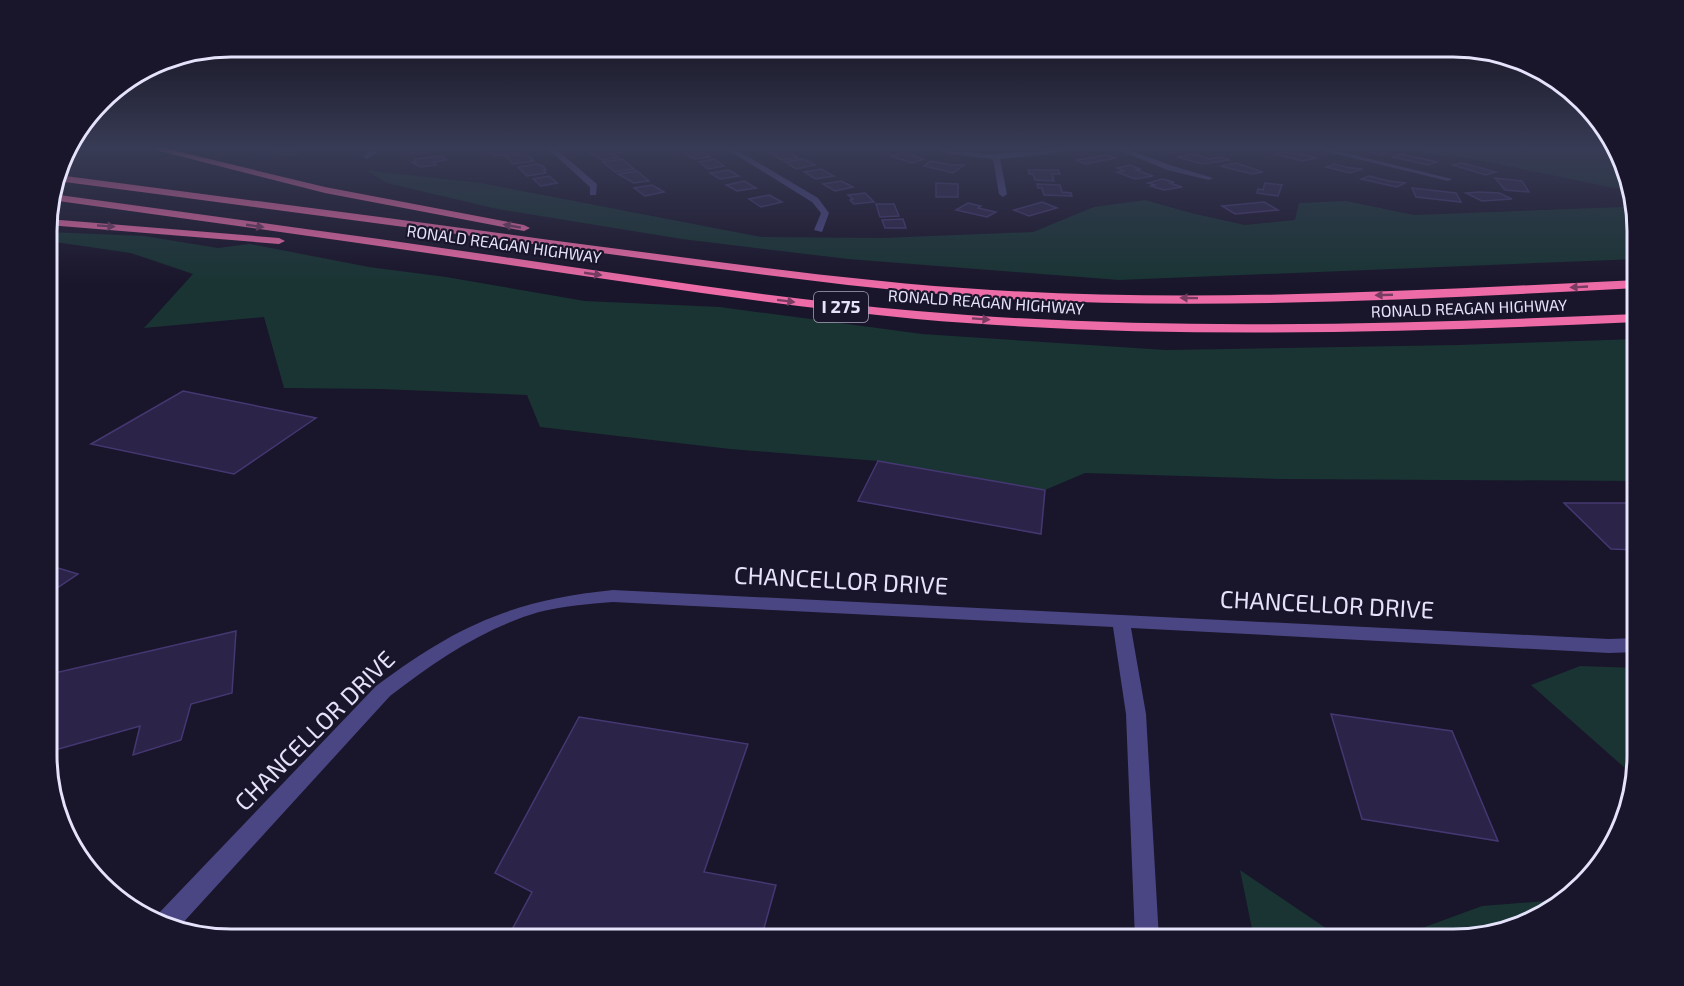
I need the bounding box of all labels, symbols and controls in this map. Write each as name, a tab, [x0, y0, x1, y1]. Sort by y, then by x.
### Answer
street label: RONALD REAGAN HIGHWAY	[405, 220, 603, 267]
one-way arrow	[97, 221, 116, 231]
one-way arrow	[245, 221, 264, 230]
one-way arrow	[503, 221, 522, 230]
one-way arrow	[584, 269, 603, 278]
one-way arrow	[1569, 282, 1588, 291]
street label: RONALD REAGAN HIGHWAY	[887, 285, 1085, 318]
one-way arrow	[1374, 291, 1393, 300]
road number: I 275	[814, 292, 868, 322]
one-way arrow	[1179, 294, 1198, 303]
street label: RONALD REAGAN HIGHWAY	[1370, 295, 1567, 320]
one-way arrow	[777, 296, 796, 306]
one-way arrow	[971, 315, 990, 324]
street label: CHANCELLOR DRIVE	[733, 559, 949, 600]
street label: CHANCELLOR DRIVE	[1219, 583, 1435, 624]
street label: CHANCELLOR DRIVE	[228, 644, 400, 816]

